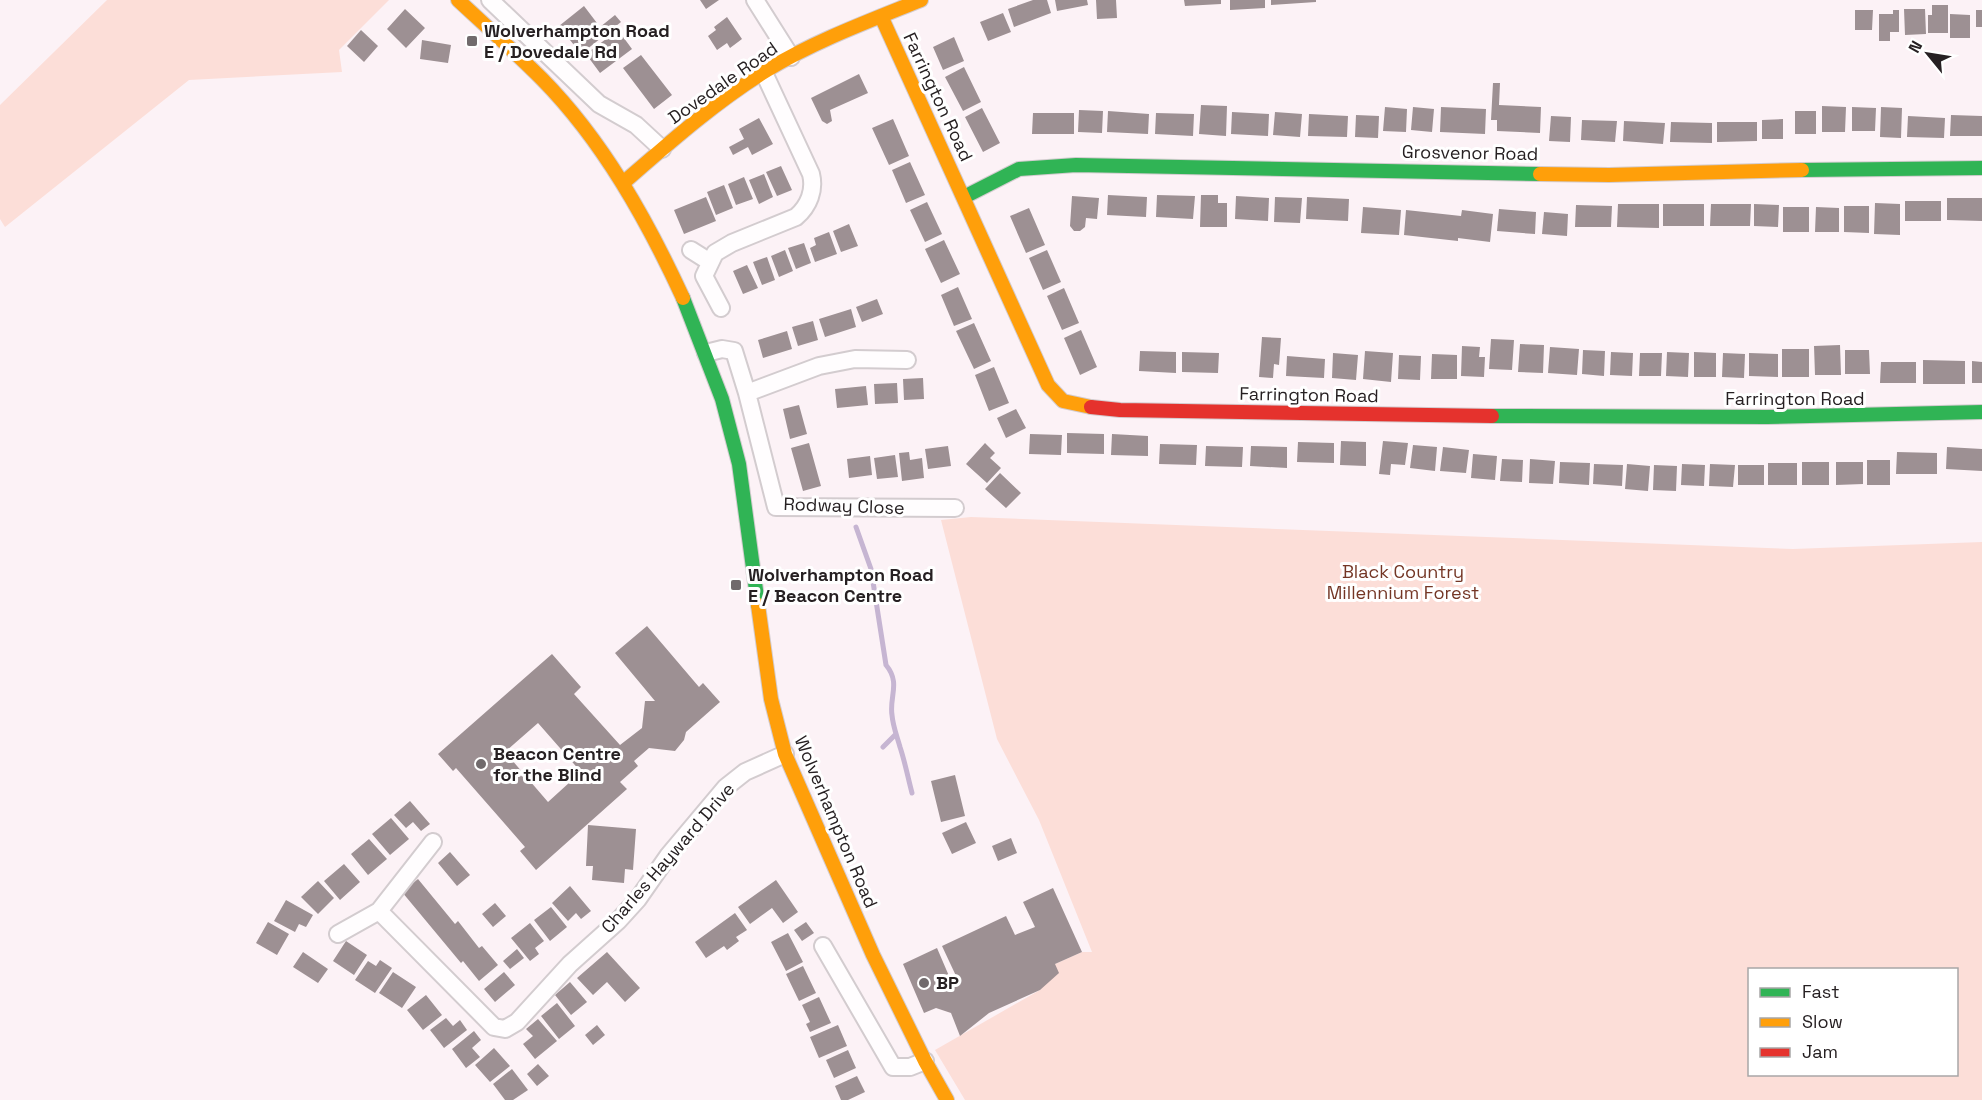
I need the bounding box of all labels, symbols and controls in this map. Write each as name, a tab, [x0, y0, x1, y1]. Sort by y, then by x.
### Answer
place label: Wolverhampton Road E / Dovedale Rd	[484, 19, 670, 63]
north arrow	[1898, 24, 1958, 84]
street label: Farrington Road	[899, 29, 978, 165]
marker: Wolverhampton Road E / Dovedale Rd	[465, 34, 479, 48]
street label: Dovedale Road	[663, 36, 782, 129]
text: N	[1904, 37, 1927, 57]
street label: Grosvenor Road	[1402, 140, 1538, 165]
street label: Farrington Road	[1239, 382, 1379, 407]
street label: Farrington Road	[1725, 387, 1865, 410]
street label: Rodway Close	[783, 492, 905, 519]
park label: Black Country Millennium Forest	[1327, 560, 1479, 604]
place label: Wolverhampton Road E / Beacon Centre	[748, 563, 934, 607]
marker: Wolverhampton Road E / Beacon Centre	[729, 578, 743, 592]
street label: Wolverhampton Road	[790, 732, 883, 911]
place label: Beacon Centre for the Blind	[493, 742, 621, 786]
marker: Beacon Centre for the Blind	[474, 757, 488, 771]
street label: Charles Hayward Drive	[596, 778, 739, 938]
legend	[1748, 968, 1958, 1076]
place label: BP	[936, 971, 959, 994]
marker: BP	[917, 976, 931, 990]
text: Fast	[1802, 980, 1839, 1003]
text: Slow	[1802, 1010, 1843, 1033]
text: Jam	[1802, 1040, 1838, 1063]

